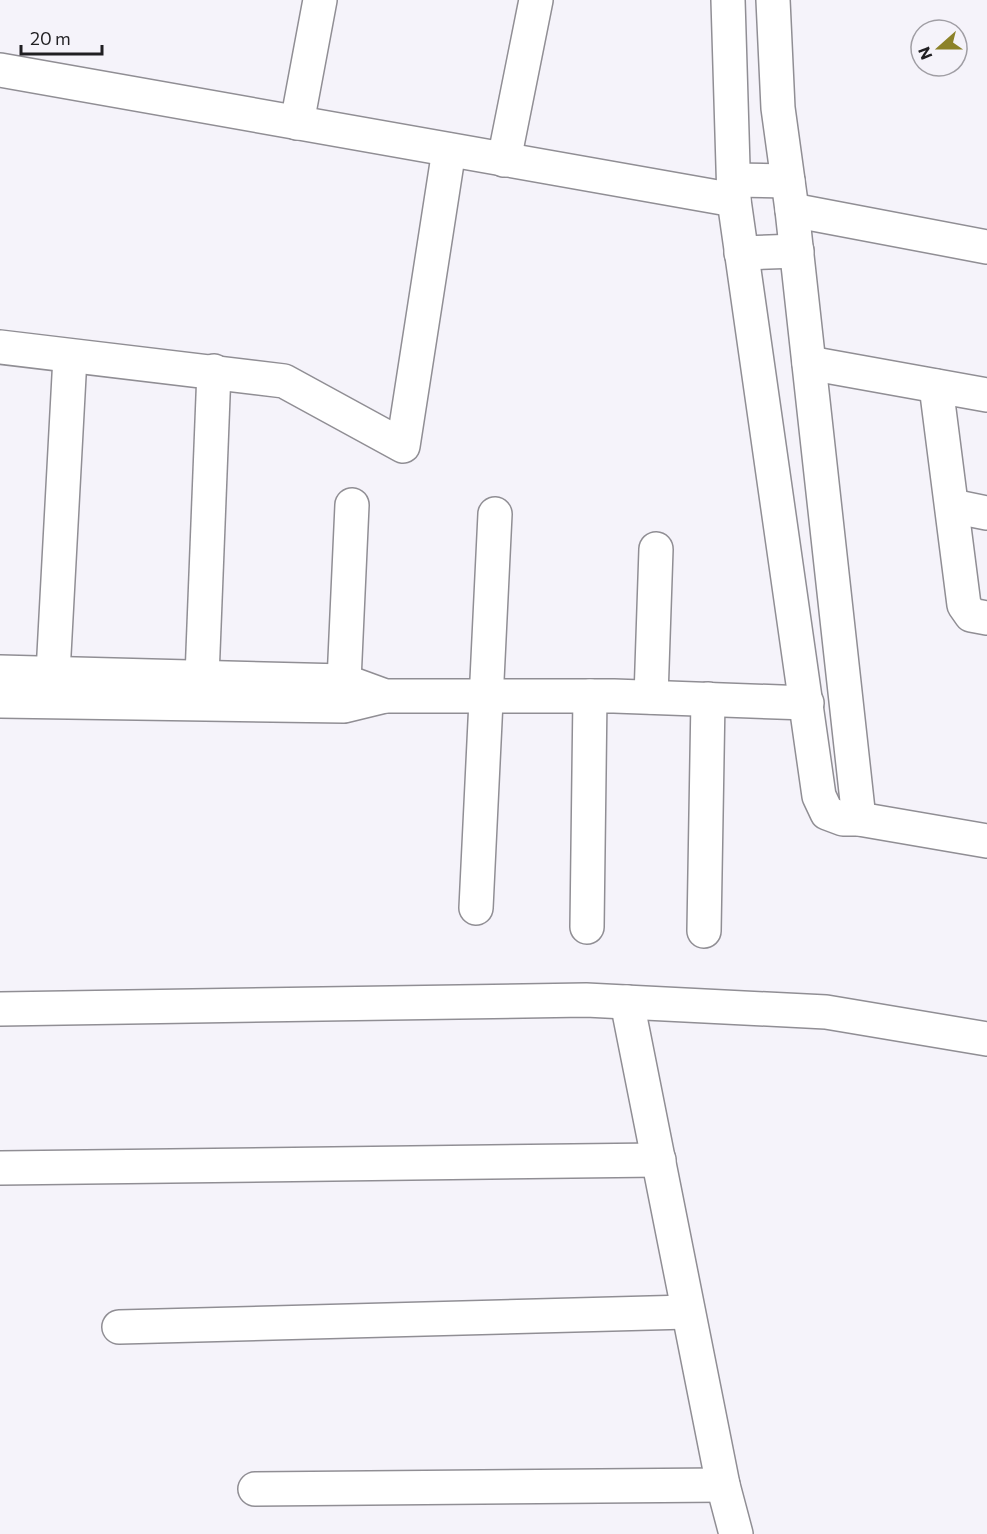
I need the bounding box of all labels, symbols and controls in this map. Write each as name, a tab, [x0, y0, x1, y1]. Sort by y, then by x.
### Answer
scale bar	[21, 18, 102, 56]
north arrow	[909, 18, 969, 78]
text: 20 m	[30, 27, 71, 49]
text: N	[914, 45, 936, 63]

